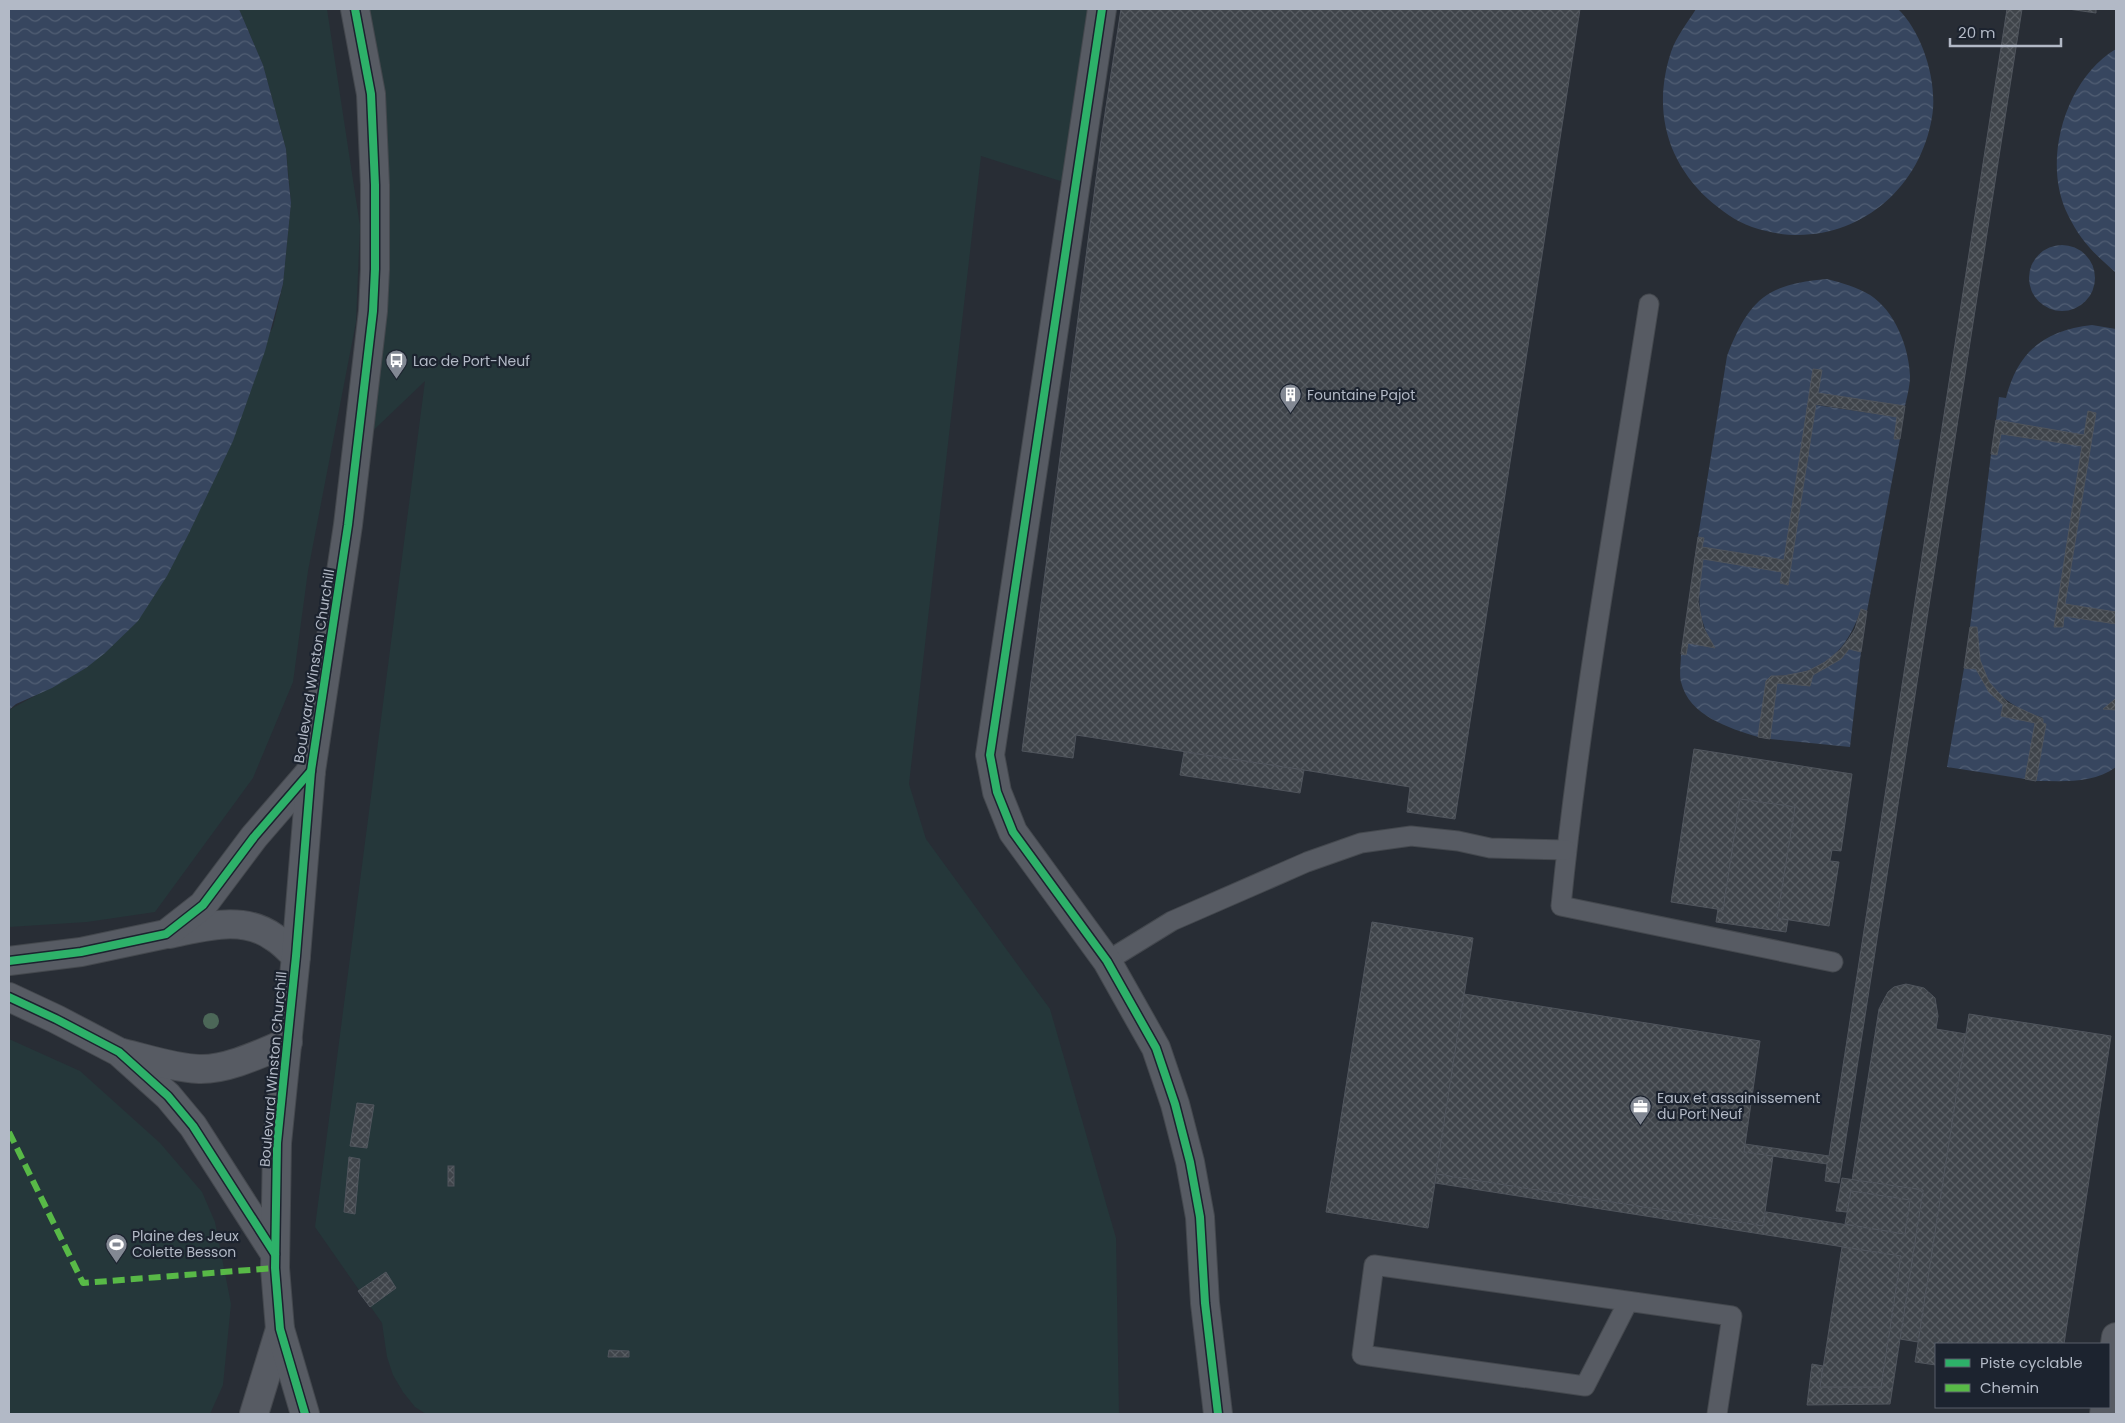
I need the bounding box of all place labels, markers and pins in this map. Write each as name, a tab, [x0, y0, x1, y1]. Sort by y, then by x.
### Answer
bus stop icon: Lac de Port-Neuf	[385, 349, 409, 380]
place label: Lac de Port-Neuf	[413, 351, 530, 371]
building icon: Fountaine Pajot	[1279, 383, 1303, 414]
place label: Fountaine Pajot	[1307, 385, 1415, 405]
place label: Eaux et assainissement du Port Neuf	[1657, 1088, 1820, 1124]
office icon: Eaux et assainissement du Port Neuf	[1629, 1094, 1653, 1125]
place label: Plaine des Jeux Colette Besson	[132, 1226, 239, 1262]
sports icon: Plaine des Jeux Colette Besson	[104, 1232, 128, 1263]

